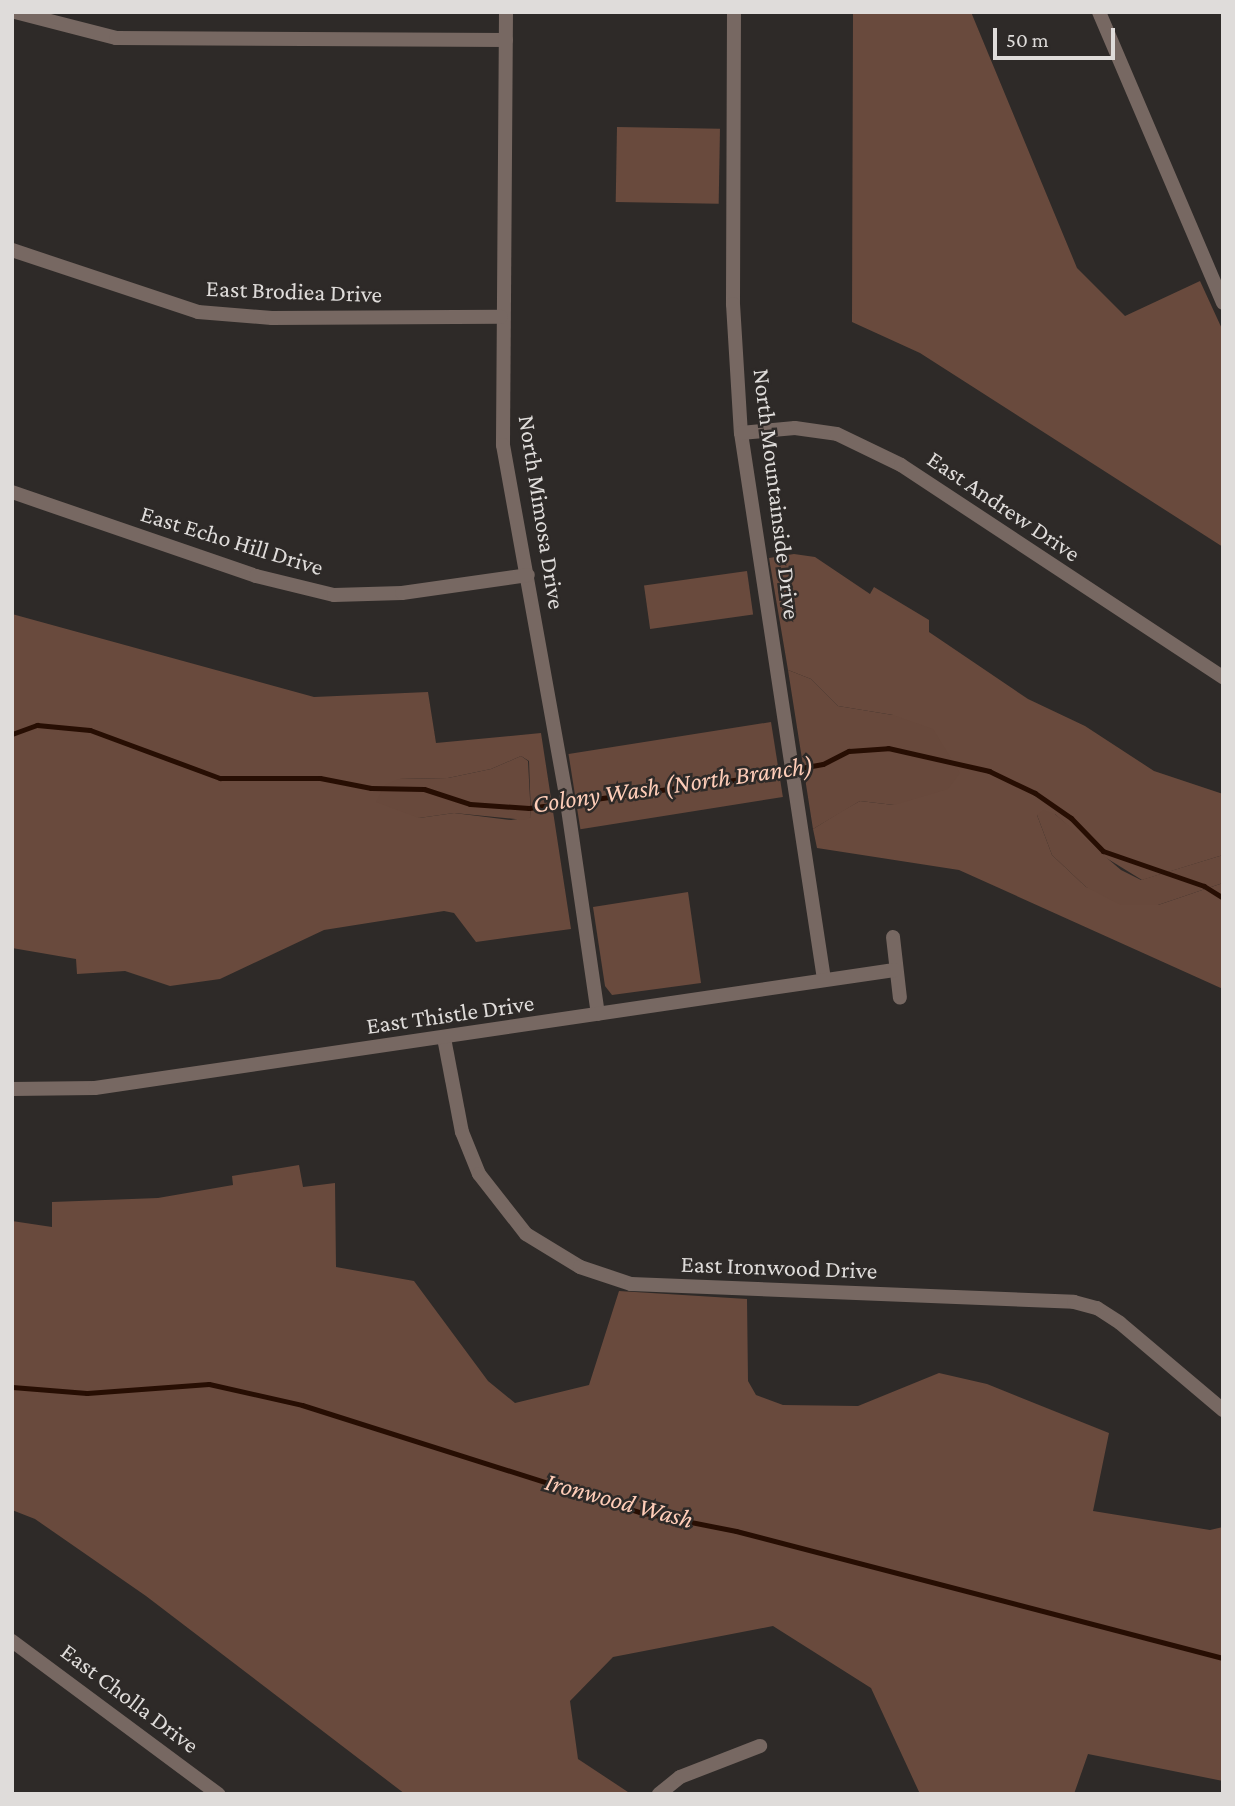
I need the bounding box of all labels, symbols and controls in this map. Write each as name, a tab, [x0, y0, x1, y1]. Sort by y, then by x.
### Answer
scale bar	[997, 14, 1120, 58]
text: 50 m	[1006, 28, 1049, 52]
street label: East Brodiea Drive	[205, 274, 383, 308]
street label: North Mountainside Drive	[747, 367, 807, 621]
street label: North Mimosa Drive	[512, 413, 572, 611]
street label: East Andrew Drive	[922, 444, 1086, 568]
street label: East Echo Hill Drive	[137, 499, 327, 581]
water label: Colony Wash (North Branch)	[531, 750, 815, 820]
street label: East Thistle Drive	[364, 988, 536, 1040]
street label: East Ironwood Drive	[680, 1249, 878, 1285]
water label: Ironwood Wash	[542, 1466, 696, 1536]
street label: East Cholla Drive	[55, 1637, 205, 1759]

